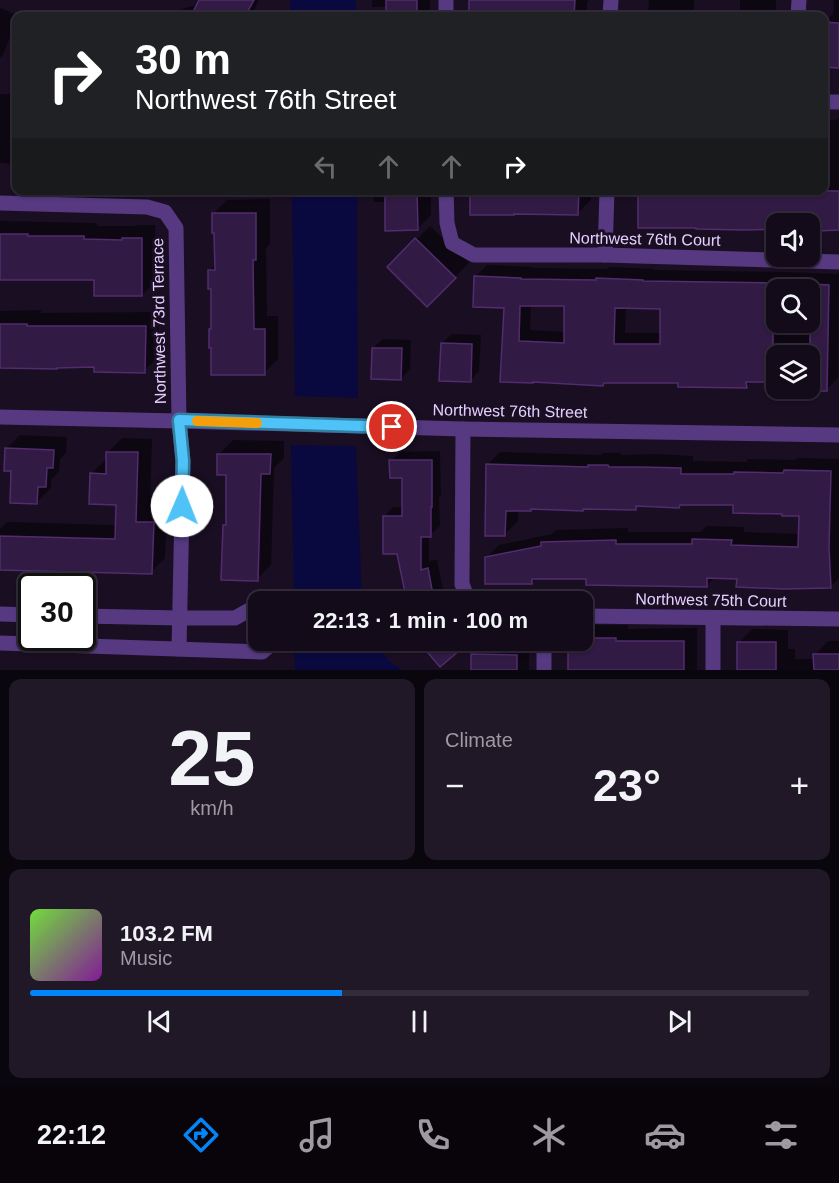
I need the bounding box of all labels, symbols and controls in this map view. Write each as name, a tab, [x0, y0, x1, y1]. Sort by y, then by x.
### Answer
icon: right	[36, 36, 114, 114]
text: 30 m	[135, 36, 231, 83]
text: Northwest 76th Street	[135, 85, 396, 115]
icon: left	[309, 150, 342, 183]
icon: ahead	[372, 150, 405, 183]
icon: ahead	[435, 150, 468, 183]
icon: right	[498, 150, 531, 183]
map controls	[766, 213, 820, 399]
button: sound	[766, 213, 820, 267]
street label: Northwest 76th Court	[569, 229, 721, 249]
street label: Northwest 73rd Terrace	[149, 238, 169, 404]
button: search	[766, 279, 820, 333]
button: layers	[766, 345, 820, 399]
pin	[366, 401, 417, 452]
street label: Northwest 76th Street	[432, 401, 588, 421]
icon: arrive	[375, 410, 408, 443]
position arrow	[150, 474, 214, 538]
speed limit sign: 30	[18, 573, 96, 651]
street label: Northwest 75th Court	[635, 590, 787, 610]
text: 22:13 · 1 min · 100 m	[313, 608, 528, 633]
text: 25	[169, 714, 255, 802]
text: Climate	[445, 729, 513, 751]
text: 23°	[593, 760, 661, 811]
text: −	[445, 767, 464, 804]
text: +	[790, 767, 809, 804]
text: km/h	[190, 797, 234, 819]
text: 103.2 FM	[120, 921, 213, 946]
text: Music	[120, 947, 172, 969]
icon: previous	[143, 1005, 176, 1038]
icon: pause	[403, 1005, 436, 1038]
icon: next	[663, 1005, 696, 1038]
icon: directions	[180, 1114, 222, 1156]
icon: music	[296, 1114, 338, 1156]
icon: phone	[412, 1114, 454, 1156]
icon: climate	[528, 1114, 570, 1156]
icon: car	[644, 1114, 686, 1156]
icon: filters	[760, 1114, 802, 1156]
text: 22:12	[37, 1120, 106, 1150]

